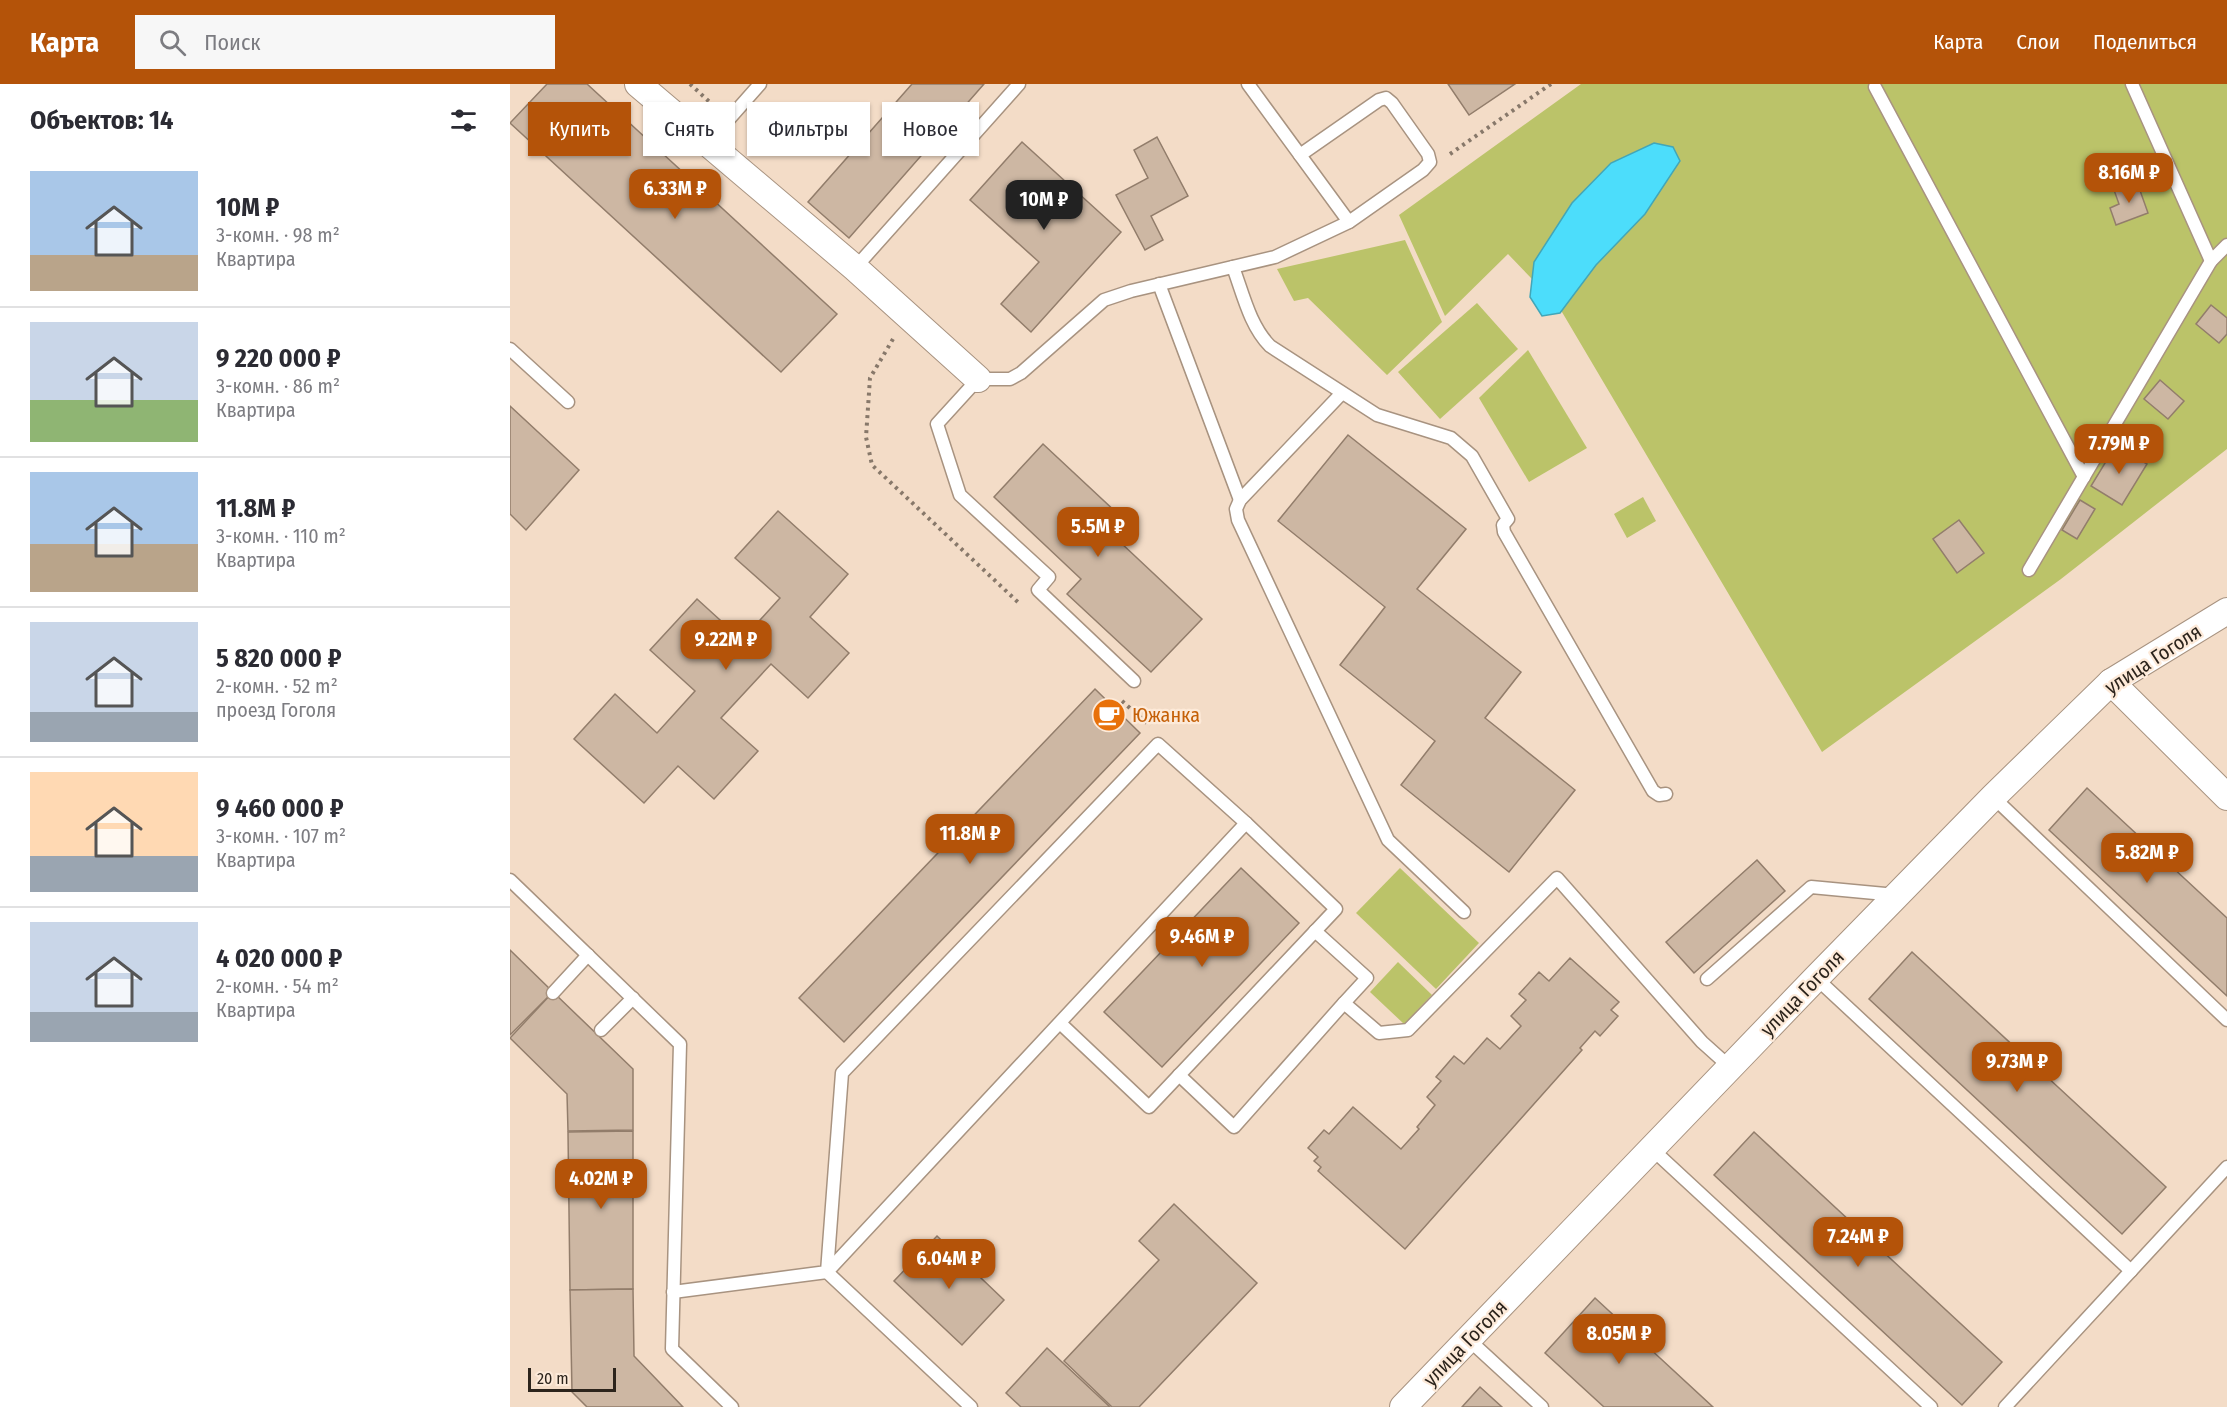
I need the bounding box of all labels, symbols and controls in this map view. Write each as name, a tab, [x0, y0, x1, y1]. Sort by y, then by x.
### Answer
search box	[135, 15, 555, 69]
text: Карта	[30, 26, 99, 59]
icon: search	[156, 26, 189, 59]
text: Поиск	[204, 29, 261, 56]
text: Карта	[1933, 29, 1983, 55]
text: Слои	[2016, 29, 2060, 55]
text: Поделиться	[2093, 29, 2197, 55]
chip: Купить	[528, 102, 631, 156]
chip: Снять	[643, 102, 735, 156]
chip: Фильтры	[747, 102, 870, 156]
chip: Новое	[882, 102, 979, 156]
icon: filters	[447, 104, 480, 137]
text: Объектов: 14	[30, 105, 173, 136]
pin: 8.16M ₽	[2074, 153, 2184, 204]
text: 8.16M ₽	[2098, 160, 2160, 184]
pin: 6.33M ₽	[620, 169, 730, 220]
text: 6.33M ₽	[643, 176, 707, 200]
pin: 10M ₽	[1002, 180, 1086, 231]
text: 10M ₽	[1020, 187, 1068, 211]
text: 10M ₽	[216, 192, 279, 223]
icon: home	[78, 195, 150, 267]
text: 3-комн. · 98 m²	[216, 223, 340, 247]
text: Квартира	[216, 247, 296, 271]
text: 9 220 000 ₽	[216, 343, 341, 374]
icon: home	[78, 346, 150, 418]
text: 3-комн. · 86 m²	[216, 374, 340, 398]
text: Квартира	[216, 398, 296, 422]
pin: 7.79M ₽	[2064, 424, 2174, 475]
text: 7.79M ₽	[2088, 431, 2150, 455]
text: 11.8M ₽	[216, 493, 295, 524]
icon: home	[78, 496, 150, 568]
pin: 5.5M ₽	[1049, 507, 1147, 558]
text: 5.5M ₽	[1071, 514, 1125, 538]
text: 3-комн. · 110 m²	[216, 524, 346, 548]
text: Квартира	[216, 548, 296, 572]
street label: улица Гоголя	[2100, 619, 2206, 699]
pin: 9.22M ₽	[671, 620, 781, 671]
text: 9.22M ₽	[695, 627, 757, 651]
text: 5 820 000 ₽	[216, 643, 341, 674]
icon: home	[78, 646, 150, 718]
text: 2-комн. · 52 m²	[216, 674, 338, 698]
cafe icon: Южанка	[1091, 697, 1127, 733]
text: проезд Гоголя	[216, 698, 336, 722]
place label: Южанка	[1132, 703, 1200, 727]
text: 9 460 000 ₽	[216, 793, 343, 824]
icon: home	[78, 796, 150, 868]
pin: 11.8M ₽	[915, 814, 1025, 865]
text: 11.8M ₽	[939, 821, 1001, 845]
text: 3-комн. · 107 m²	[216, 824, 346, 848]
pin: 5.82M ₽	[2092, 833, 2202, 884]
text: 5.82M ₽	[2115, 840, 2179, 864]
text: Квартира	[216, 848, 296, 872]
pin: 9.46M ₽	[1147, 917, 1257, 968]
text: 9.46M ₽	[1170, 924, 1234, 948]
text: 4 020 000 ₽	[216, 943, 342, 974]
street label: улица Гоголя	[1755, 945, 1849, 1041]
icon: home	[78, 946, 150, 1018]
text: 2-комн. · 54 m²	[216, 974, 339, 998]
text: Квартира	[216, 998, 296, 1022]
pin: 9.73M ₽	[1962, 1042, 2072, 1093]
text: 9.73M ₽	[1986, 1049, 2048, 1073]
pin: 4.02M ₽	[546, 1159, 656, 1210]
text: 4.02M ₽	[569, 1166, 633, 1190]
pin: 7.24M ₽	[1803, 1217, 1913, 1268]
text: 7.24M ₽	[1827, 1224, 1889, 1248]
pin: 6.04M ₽	[894, 1239, 1004, 1290]
text: 6.04M ₽	[916, 1246, 982, 1270]
street label: улица Гоголя	[1418, 1295, 1512, 1391]
pin: 8.05M ₽	[1564, 1314, 1674, 1365]
text: 8.05M ₽	[1587, 1321, 1651, 1345]
scale bar	[528, 1365, 616, 1392]
text: 20 m	[537, 1369, 568, 1388]

